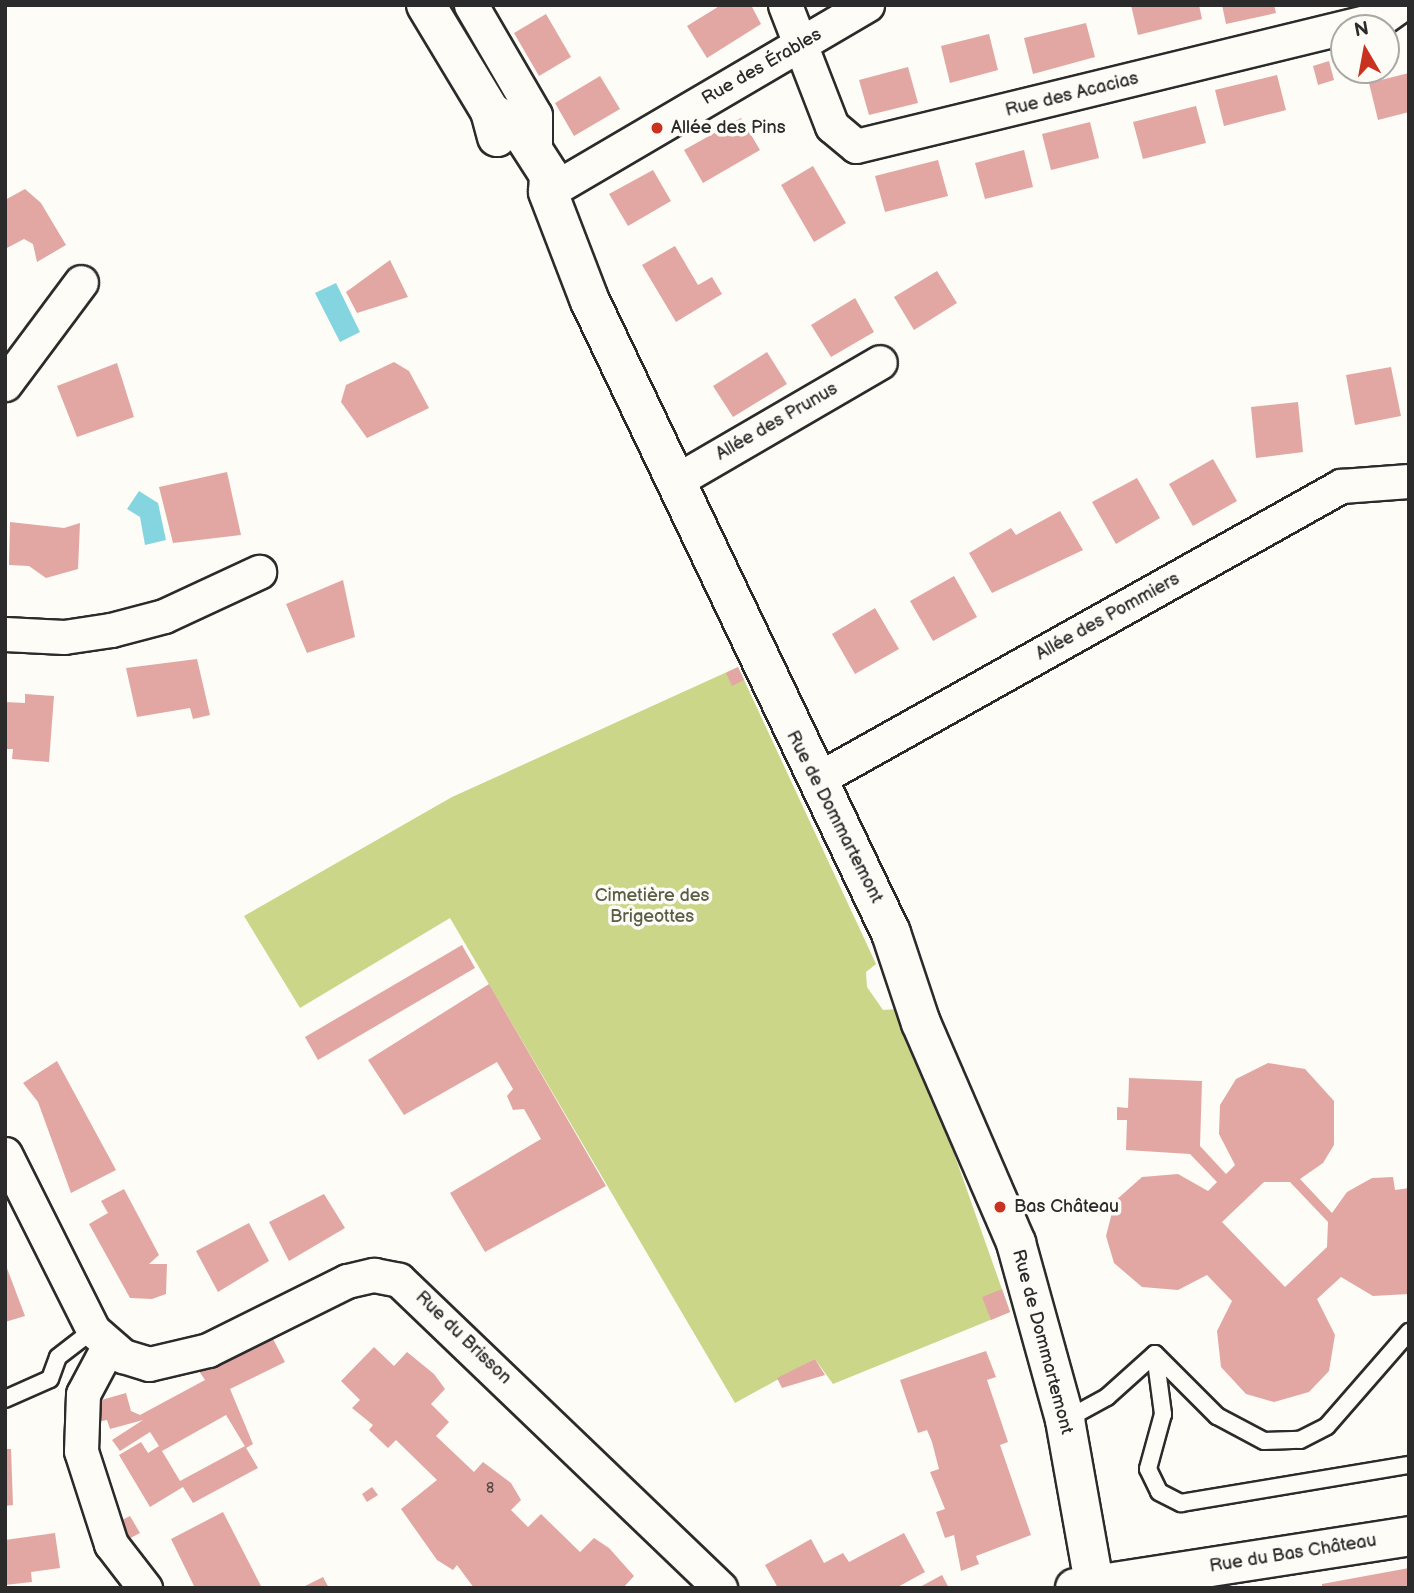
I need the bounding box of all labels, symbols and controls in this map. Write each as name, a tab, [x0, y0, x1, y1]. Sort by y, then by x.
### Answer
north arrow	[1330, 14, 1400, 84]
text: N	[1353, 17, 1371, 42]
street label: Rue des Érables	[698, 24, 826, 110]
street label: Rue des Acacias	[1003, 68, 1141, 122]
place label: Allée des Pins	[671, 117, 786, 139]
marker: Allée des Pins	[649, 120, 665, 136]
street label: Allée des Prunus	[712, 378, 842, 466]
street label: Allée des Pommiers	[1032, 569, 1184, 665]
street label: Rue de Dommartemont	[781, 727, 887, 907]
park label: Cimetière des Brigeottes	[595, 886, 709, 928]
place label: Bas Château	[1014, 1196, 1119, 1218]
marker: Bas Château	[992, 1199, 1008, 1215]
street label: Rue de Dommartemont	[1007, 1247, 1077, 1437]
street label: Rue du Brisson	[411, 1287, 515, 1389]
house number: 8	[486, 1481, 494, 1497]
street label: Rue du Bas Château	[1208, 1530, 1378, 1578]

